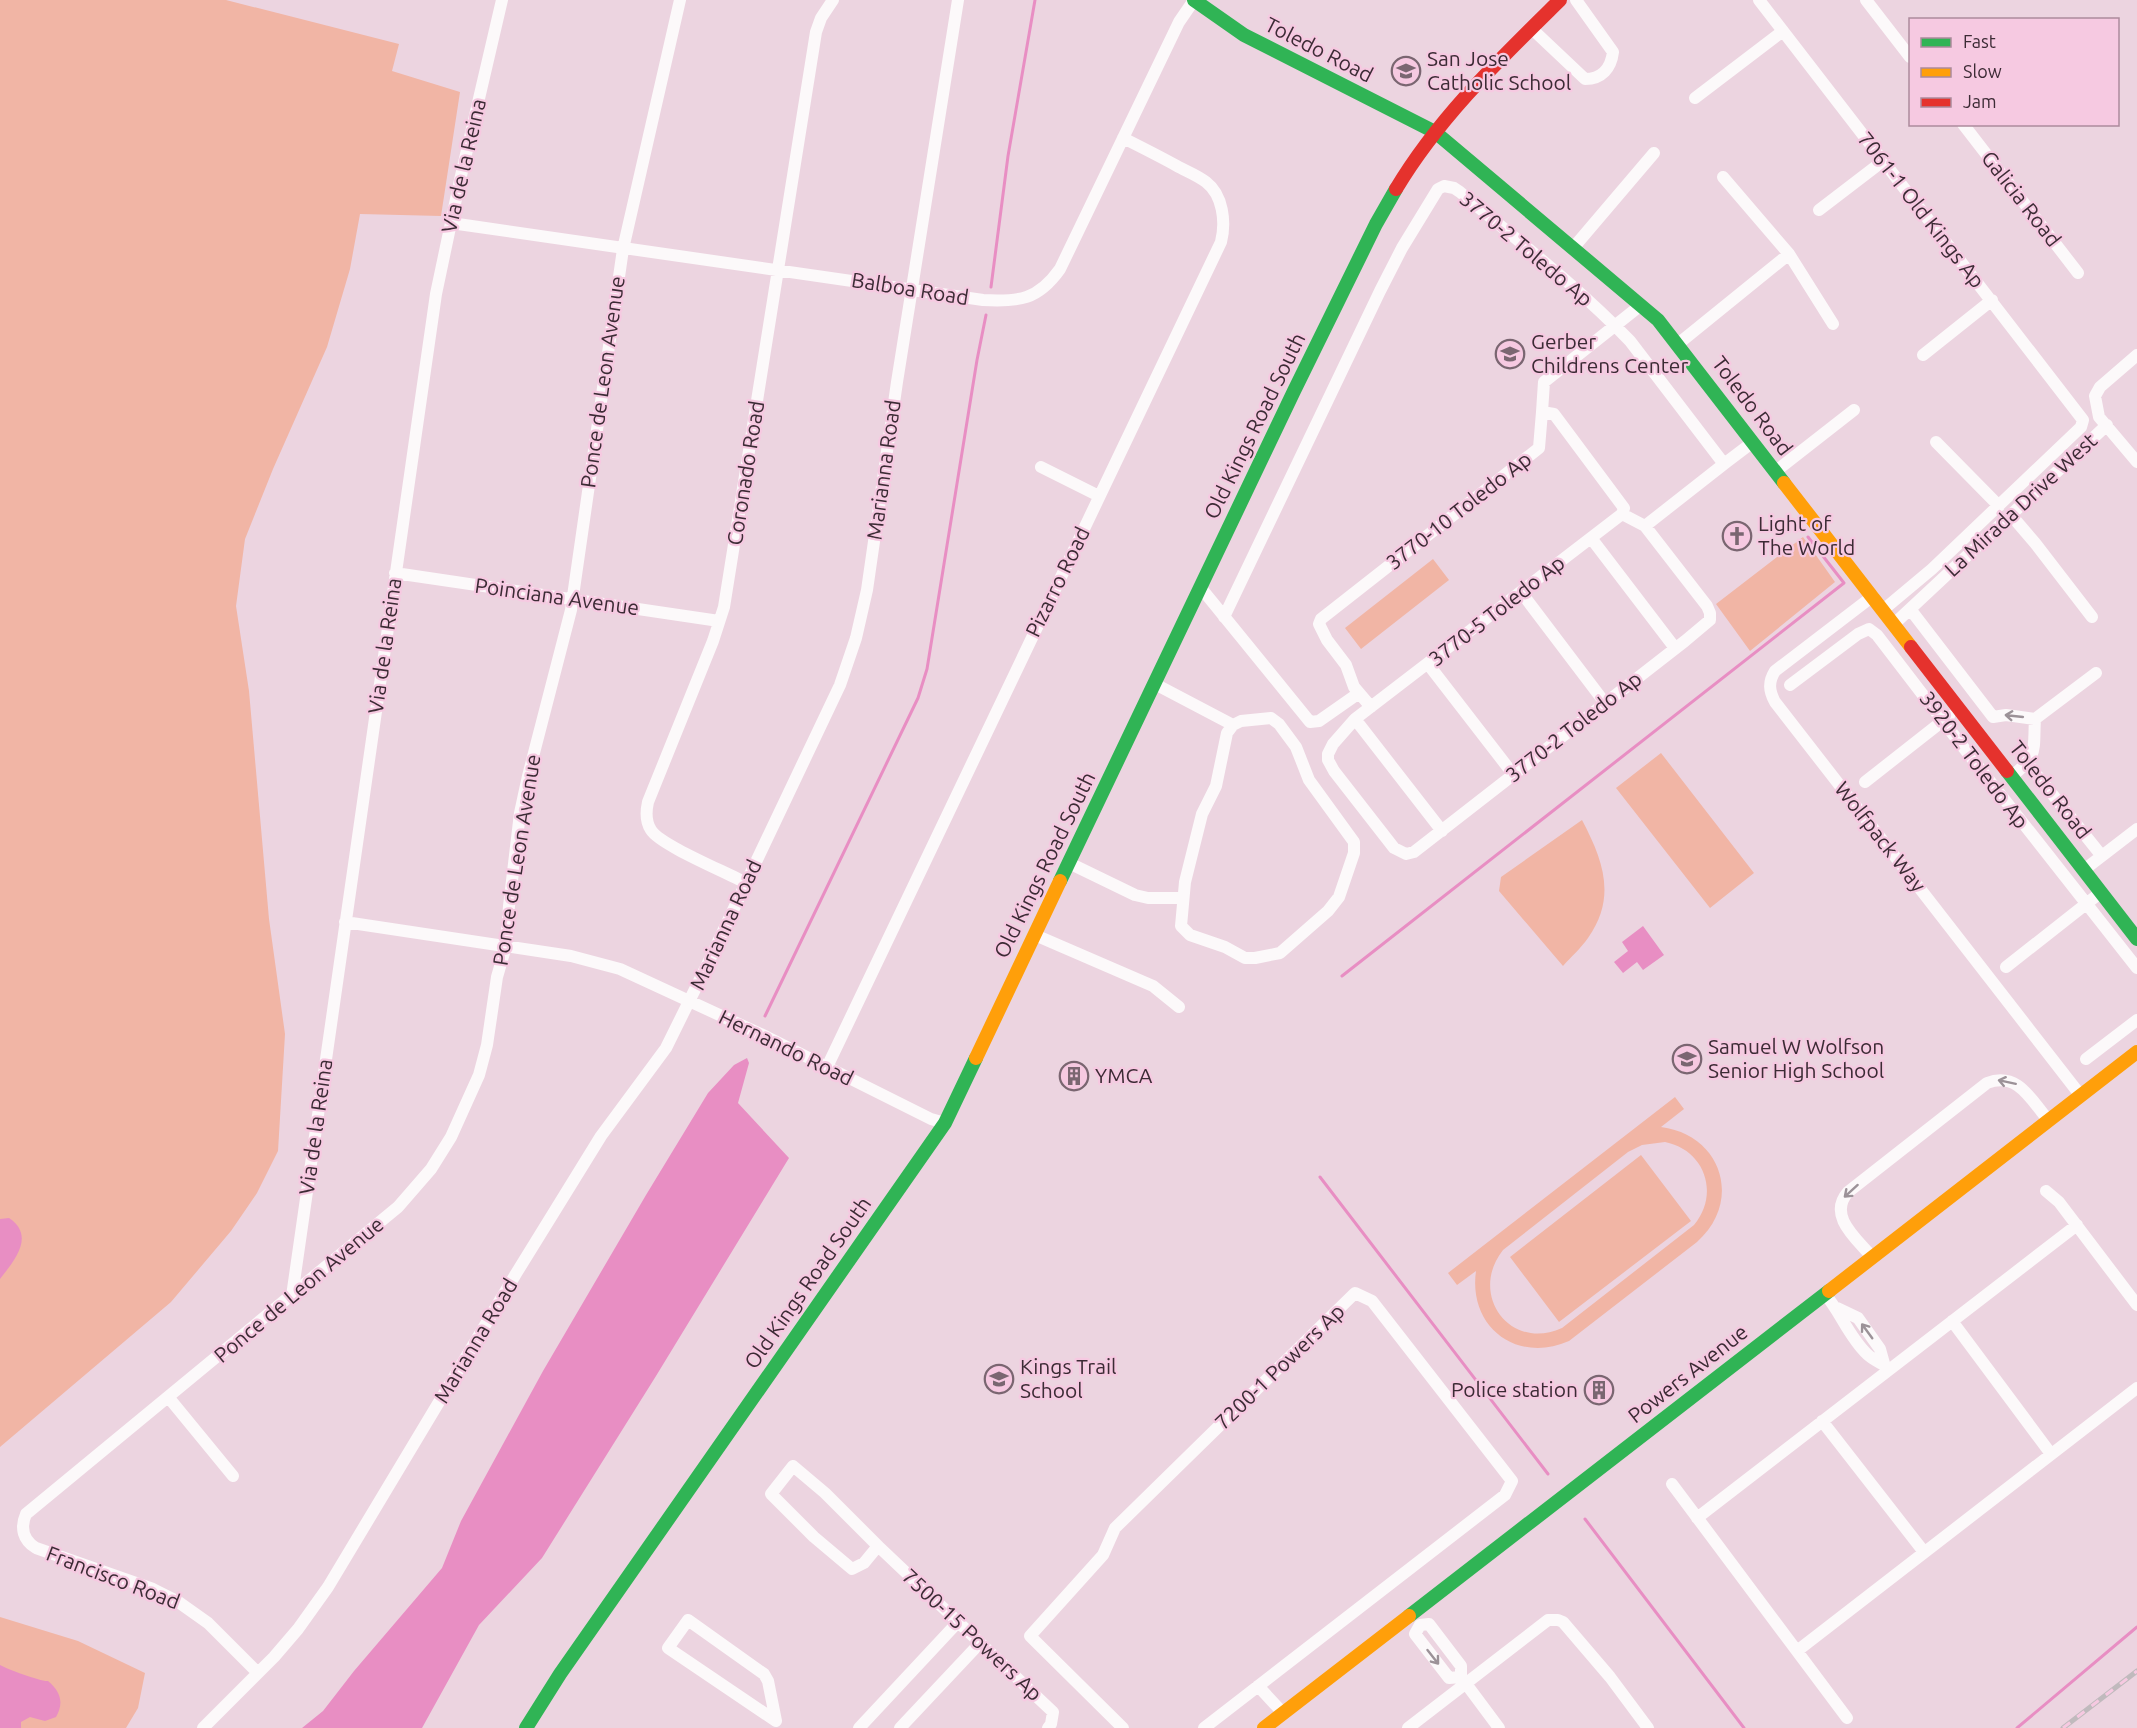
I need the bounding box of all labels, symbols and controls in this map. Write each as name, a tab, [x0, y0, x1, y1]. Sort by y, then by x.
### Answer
street label: Toledo Road	[1262, 12, 1377, 87]
legend	[1909, 18, 2119, 126]
text: Fast	[1963, 31, 1996, 51]
place label: San Jose Catholic School	[1427, 46, 1571, 94]
school or university icon: San Jose Catholic School	[1390, 55, 1422, 87]
text: Slow	[1963, 61, 2002, 81]
text: Jam	[1963, 91, 1997, 111]
street label: Via de la Reina	[436, 96, 490, 235]
street label: 7061-1 Old Kings Ap	[1853, 127, 1990, 292]
street label: Galicia Road	[1977, 146, 2066, 251]
street label: 3770-2 Toledo Ap	[1456, 186, 1598, 311]
street label: Balboa Road	[850, 267, 970, 309]
street label: Ponce de Leon Avenue	[575, 274, 629, 489]
street label: Old Kings Road South	[1199, 329, 1310, 522]
place label: Gerber Childrens Center	[1531, 329, 1688, 377]
school or university icon: Gerber Childrens Center	[1494, 338, 1526, 370]
street label: Toledo Road	[1708, 351, 1798, 460]
street label: Marianna Road	[861, 398, 905, 541]
street label: Coronado Road	[722, 399, 768, 547]
street label: La Mirada Drive West	[1939, 428, 2101, 581]
street label: 3770-10 Toledo Ap	[1381, 446, 1536, 574]
place label: Light of The World	[1758, 511, 1855, 559]
church icon: Light of The World	[1721, 520, 1753, 552]
street label: Pizarro Road	[1020, 523, 1094, 641]
street label: 3770-5 Toledo Ap	[1424, 550, 1569, 671]
street label: Poinciana Avenue	[473, 573, 641, 619]
street label: Via de la Reina	[363, 576, 405, 715]
street label: 3770-2 Toledo Ap	[1501, 666, 1646, 787]
street label: 3920-2 Toledo Ap	[1915, 686, 2034, 833]
one-way arrow	[2005, 710, 2024, 721]
street label: Toledo Road	[2005, 736, 2097, 843]
street label: Ponce de Leon Avenue	[487, 753, 545, 967]
street label: Old Kings Road South	[989, 768, 1100, 961]
street label: Wolfpack Way	[1830, 777, 1931, 896]
street label: Marianna Road	[684, 856, 766, 993]
street label: Hernando Road	[715, 1004, 858, 1090]
place label: Samuel W Wolfson Senior High School	[1708, 1034, 1884, 1082]
school or university icon: Samuel W Wolfson Senior High School	[1671, 1043, 1703, 1075]
street label: Via de la Reina	[294, 1057, 336, 1196]
building icon: YMCA	[1058, 1060, 1090, 1092]
place label: YMCA	[1095, 1063, 1153, 1087]
one-way arrow	[1998, 1076, 2017, 1087]
one-way arrow	[1844, 1184, 1859, 1198]
street label: Old Kings Road South	[739, 1192, 875, 1373]
street label: Ponce de Leon Avenue	[209, 1211, 388, 1367]
street label: Marianna Road	[429, 1274, 522, 1407]
street label: 7200-1 Powers Ap	[1210, 1298, 1349, 1434]
street label: Powers Avenue	[1623, 1319, 1752, 1427]
one-way arrow	[1861, 1323, 1873, 1339]
place label: Kings Trail School	[1020, 1354, 1117, 1402]
school or university icon: Kings Trail School	[983, 1363, 1015, 1395]
building icon: Police station	[1583, 1374, 1615, 1406]
place label: Police station	[1451, 1377, 1578, 1401]
street label: Francisco Road	[43, 1541, 183, 1613]
street label: 7500-15 Powers Ap	[898, 1563, 1047, 1705]
one-way arrow	[1426, 1648, 1439, 1664]

